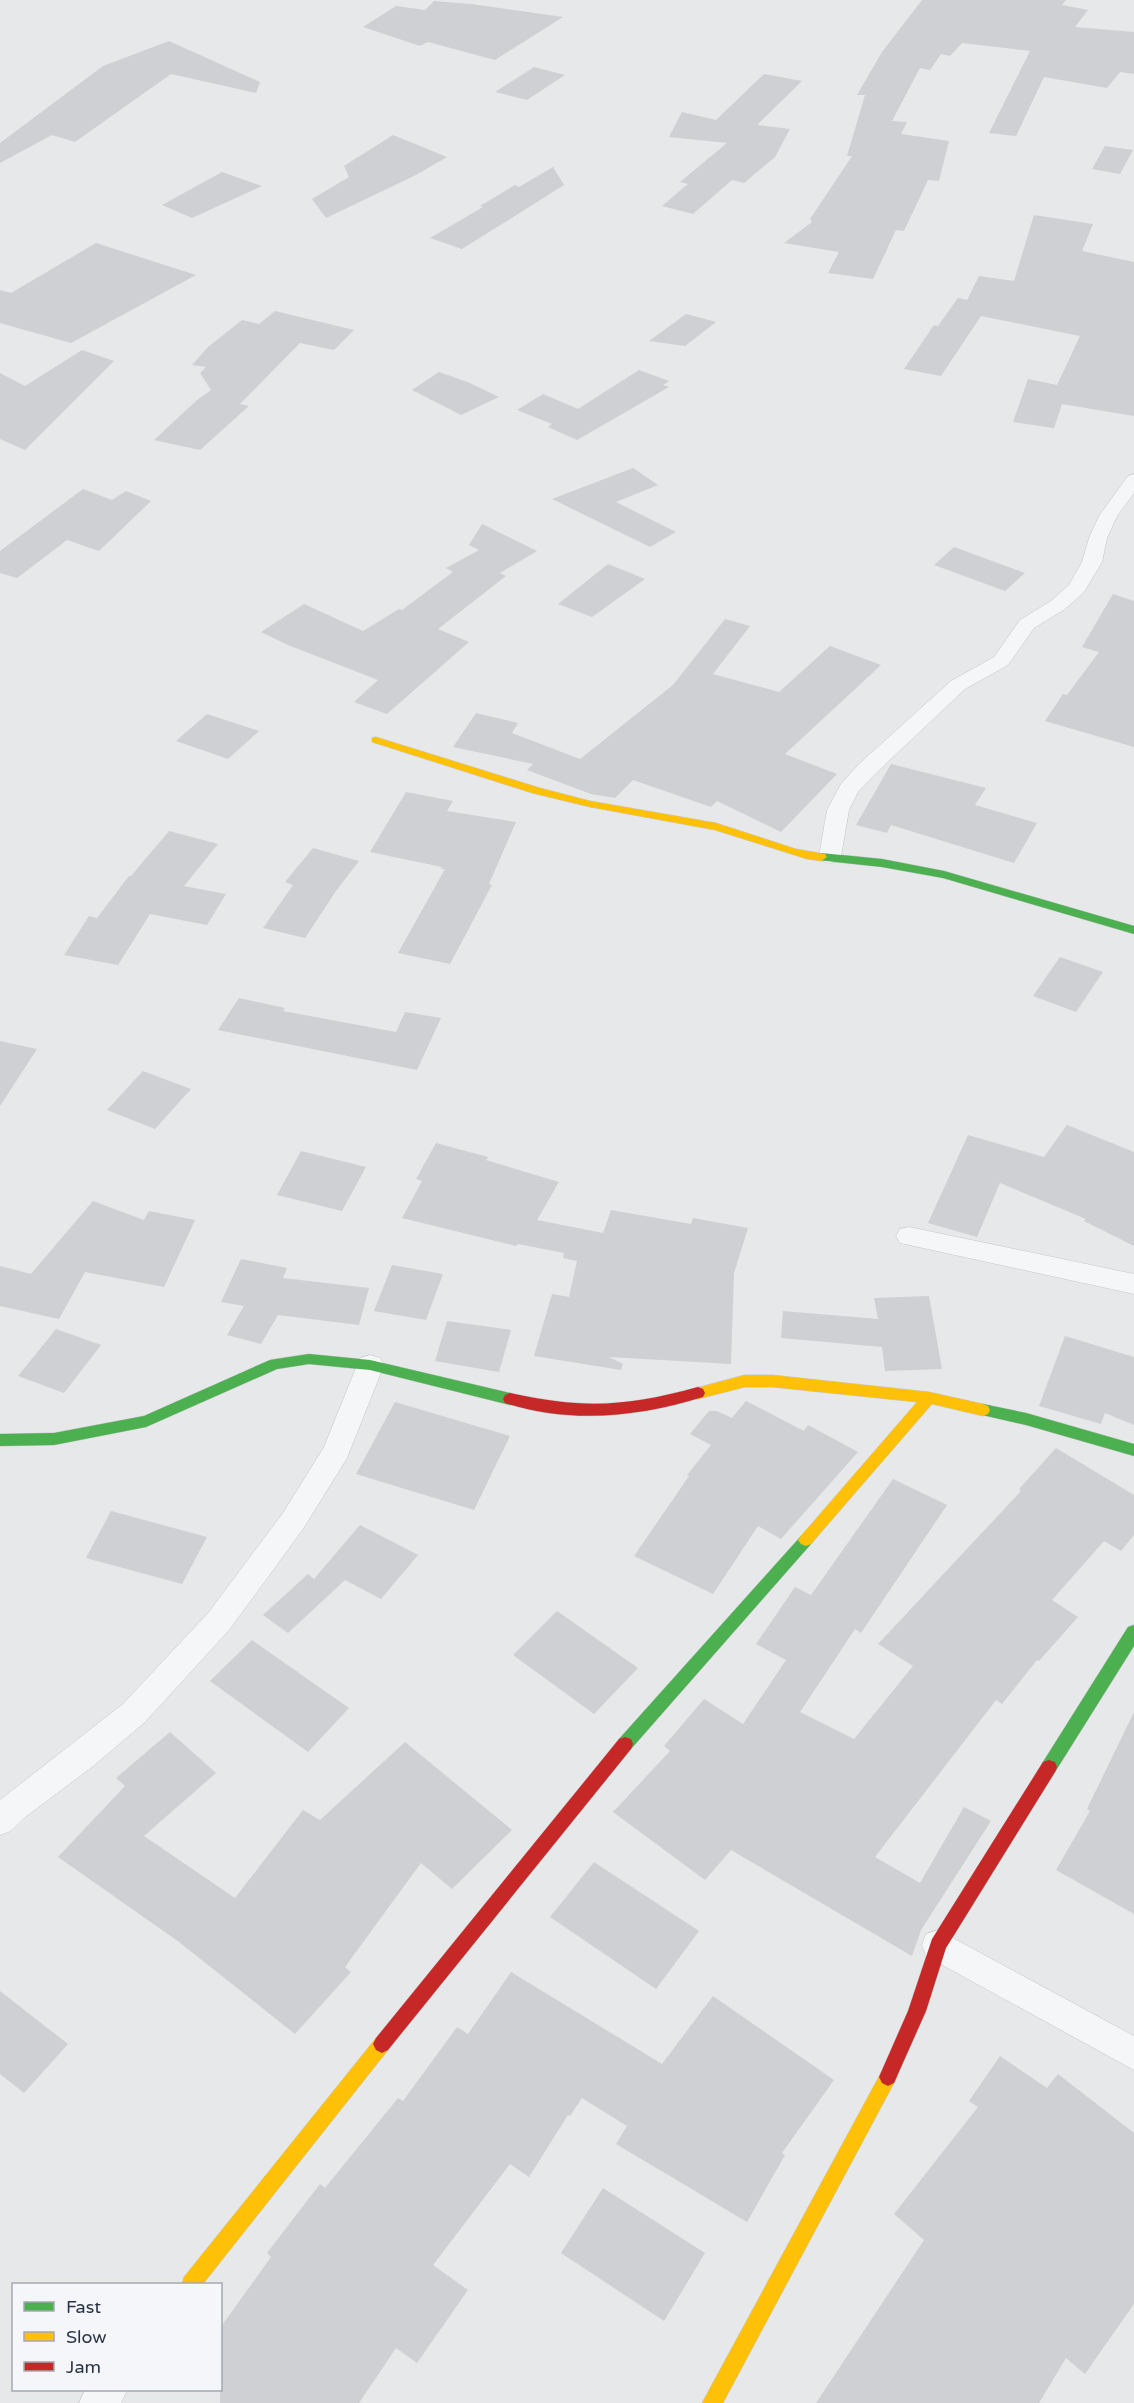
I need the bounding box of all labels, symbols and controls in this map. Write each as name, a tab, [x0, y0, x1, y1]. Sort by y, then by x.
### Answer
legend	[12, 2283, 222, 2391]
text: Fast	[66, 2296, 101, 2318]
text: Slow	[66, 2326, 107, 2348]
text: Jam	[66, 2356, 101, 2378]

